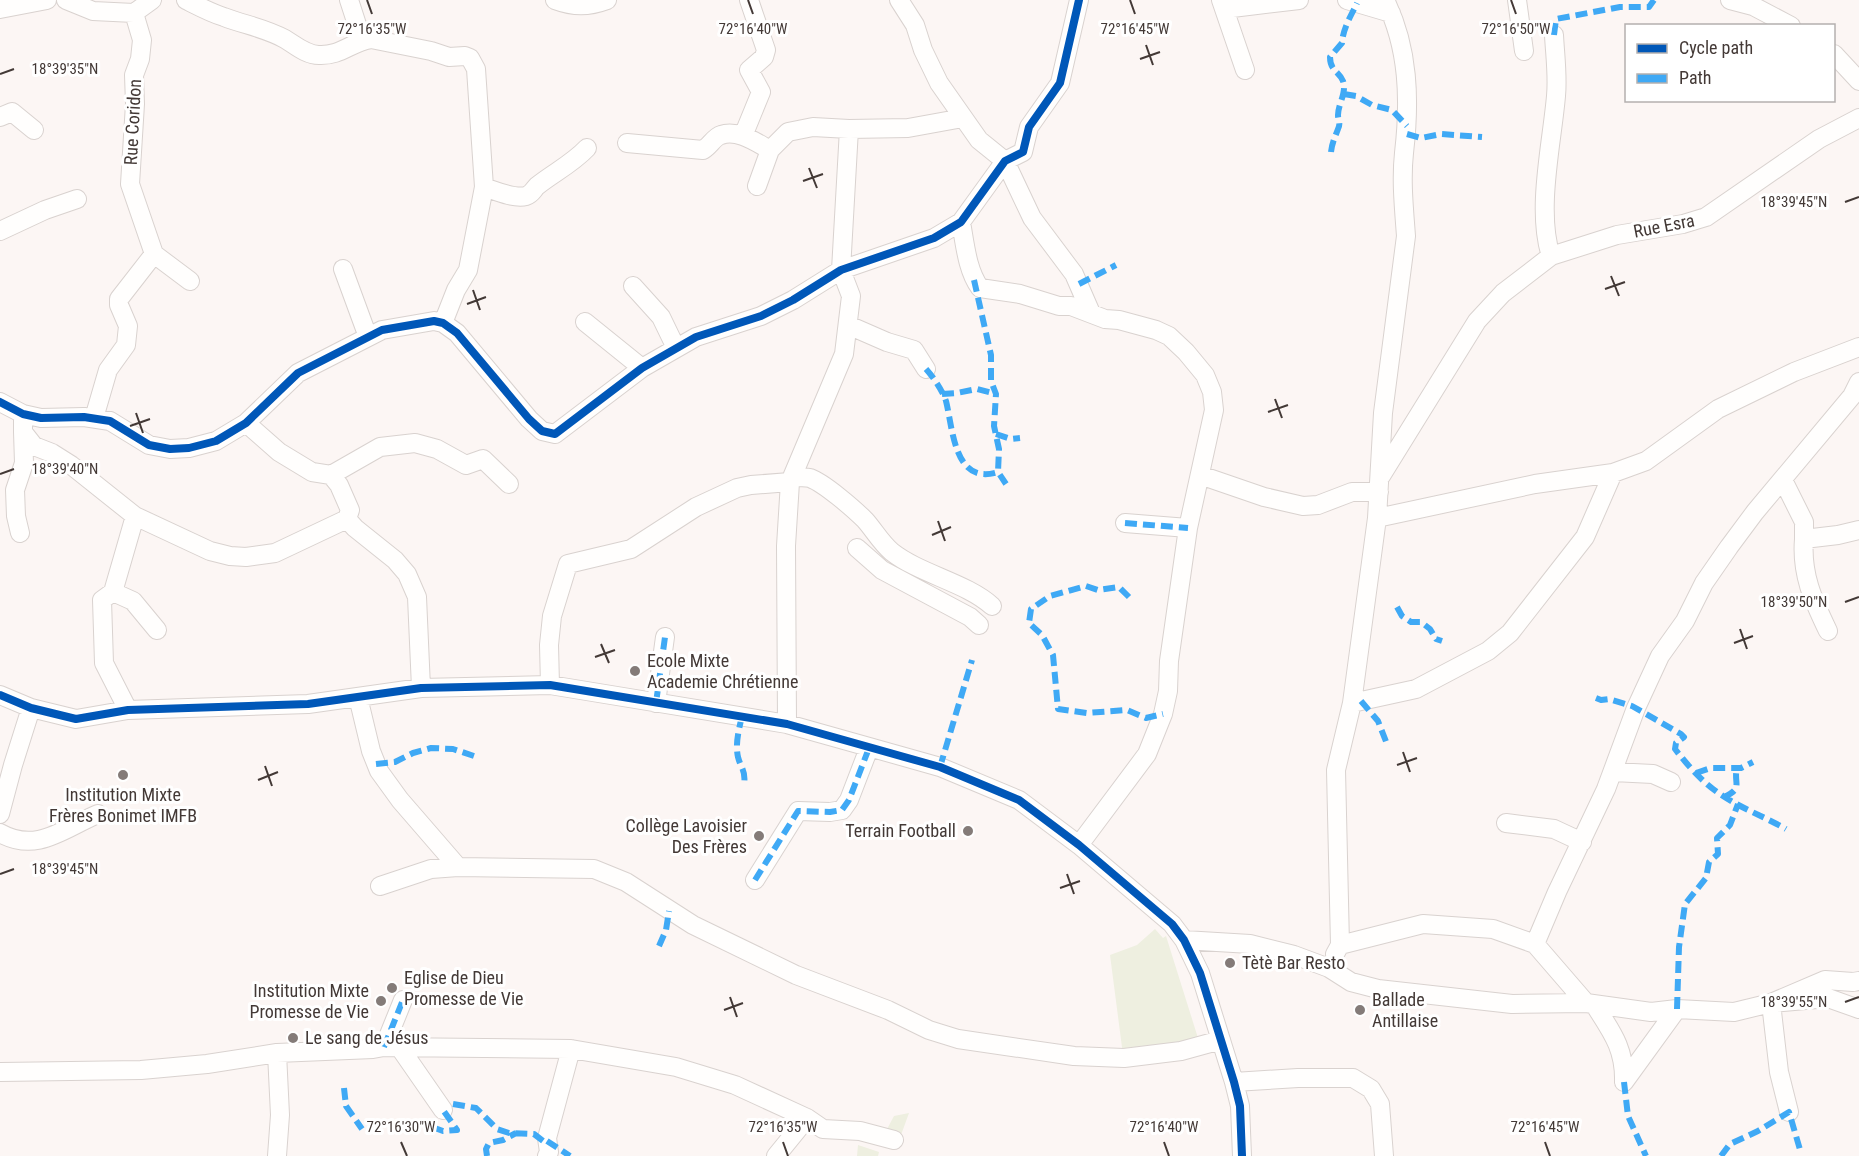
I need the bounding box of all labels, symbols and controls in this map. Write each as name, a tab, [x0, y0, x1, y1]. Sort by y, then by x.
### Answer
text: 72°16'35"W	[338, 20, 407, 38]
text: 72°16'40"W	[719, 20, 788, 38]
text: 72°16'45"W	[1101, 20, 1170, 38]
text: 72°16'50"W	[1482, 20, 1551, 38]
legend	[1625, 24, 1835, 102]
text: Cycle path	[1679, 37, 1753, 58]
text: 18°39'35"N	[32, 60, 98, 78]
text: Path	[1679, 67, 1712, 88]
street label: Rue Coridon	[120, 78, 145, 166]
text: 18°39'45"N	[1761, 193, 1827, 211]
street label: Rue Esra	[1632, 209, 1696, 242]
text: 18°39'40"N	[32, 460, 98, 478]
text: 18°39'50"N	[1761, 593, 1827, 611]
place label: Ecole Mixte Academie Chrétienne	[647, 650, 798, 692]
marker: Ecole Mixte Academie Chrétienne	[628, 664, 642, 678]
marker: Institution Mixte Frères Bonimet IMFB	[116, 768, 130, 782]
place label: Institution Mixte Frères Bonimet IMFB	[49, 784, 197, 826]
place label: Collège Lavoisier Des Frères	[626, 815, 748, 857]
place label: Terrain Football	[845, 820, 956, 841]
marker: Terrain Football	[961, 824, 975, 838]
marker: Collège Lavoisier Des Frères	[752, 829, 766, 843]
text: 18°39'45"N	[32, 860, 98, 878]
place label: Tètè Bar Resto	[1242, 952, 1345, 973]
marker: Tètè Bar Resto	[1223, 956, 1237, 970]
place label: Eglise de Dieu Promesse de Vie	[404, 967, 523, 1009]
place label: Institution Mixte Promesse de Vie	[250, 980, 369, 1022]
marker: Eglise de Dieu Promesse de Vie	[385, 981, 399, 995]
place label: Ballade Antillaise	[1372, 989, 1438, 1031]
text: 18°39'55"N	[1761, 993, 1827, 1011]
marker: Institution Mixte Promesse de Vie	[374, 994, 388, 1008]
marker: Ballade Antillaise	[1353, 1003, 1367, 1017]
place label: Le sang de Jésus	[305, 1027, 428, 1048]
marker: Le sang de Jésus	[286, 1031, 300, 1045]
text: 72°16'30"W	[367, 1118, 436, 1136]
text: 72°16'35"W	[749, 1118, 818, 1136]
text: 72°16'40"W	[1130, 1118, 1199, 1136]
text: 72°16'45"W	[1511, 1118, 1580, 1136]

